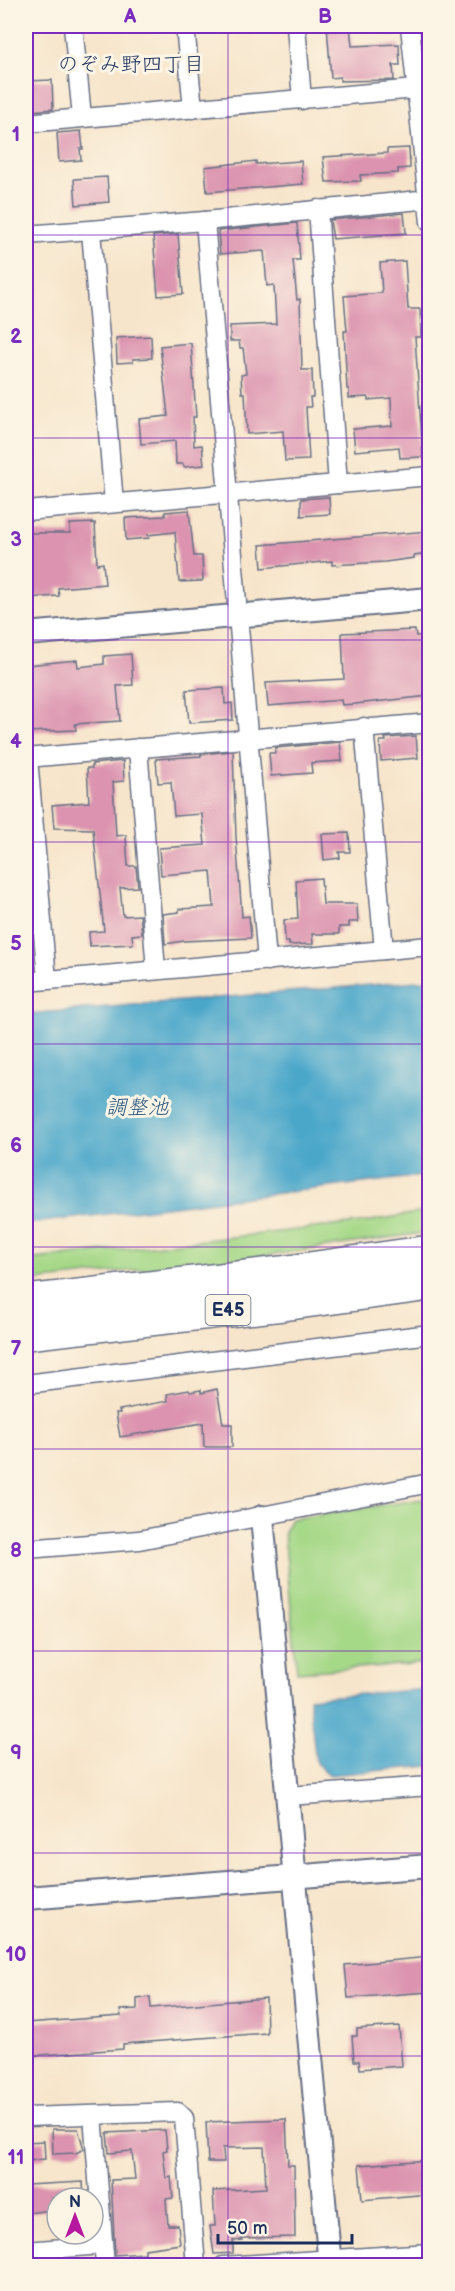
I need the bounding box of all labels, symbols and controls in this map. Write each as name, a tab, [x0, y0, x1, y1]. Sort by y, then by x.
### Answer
text: A	[123, 5, 137, 29]
text: B	[318, 5, 332, 29]
district label: のぞみ野四丁目	[58, 52, 205, 77]
text: 1	[12, 123, 20, 147]
text: 2	[10, 325, 22, 349]
text: 3	[10, 528, 22, 552]
text: 4	[10, 730, 22, 754]
text: 5	[10, 932, 22, 956]
water label: 調整池	[106, 1095, 169, 1120]
text: 6	[10, 1134, 22, 1158]
road number: E45	[206, 1295, 250, 1325]
text: 7	[10, 1337, 22, 1361]
text: 8	[10, 1539, 22, 1563]
text: 9	[10, 1741, 22, 1765]
text: 10	[6, 1943, 26, 1967]
text: 11	[8, 2146, 24, 2170]
north arrow	[45, 2186, 105, 2246]
text: N	[69, 2193, 81, 2212]
scale bar	[218, 2207, 352, 2245]
text: 50 m	[227, 2218, 268, 2239]

